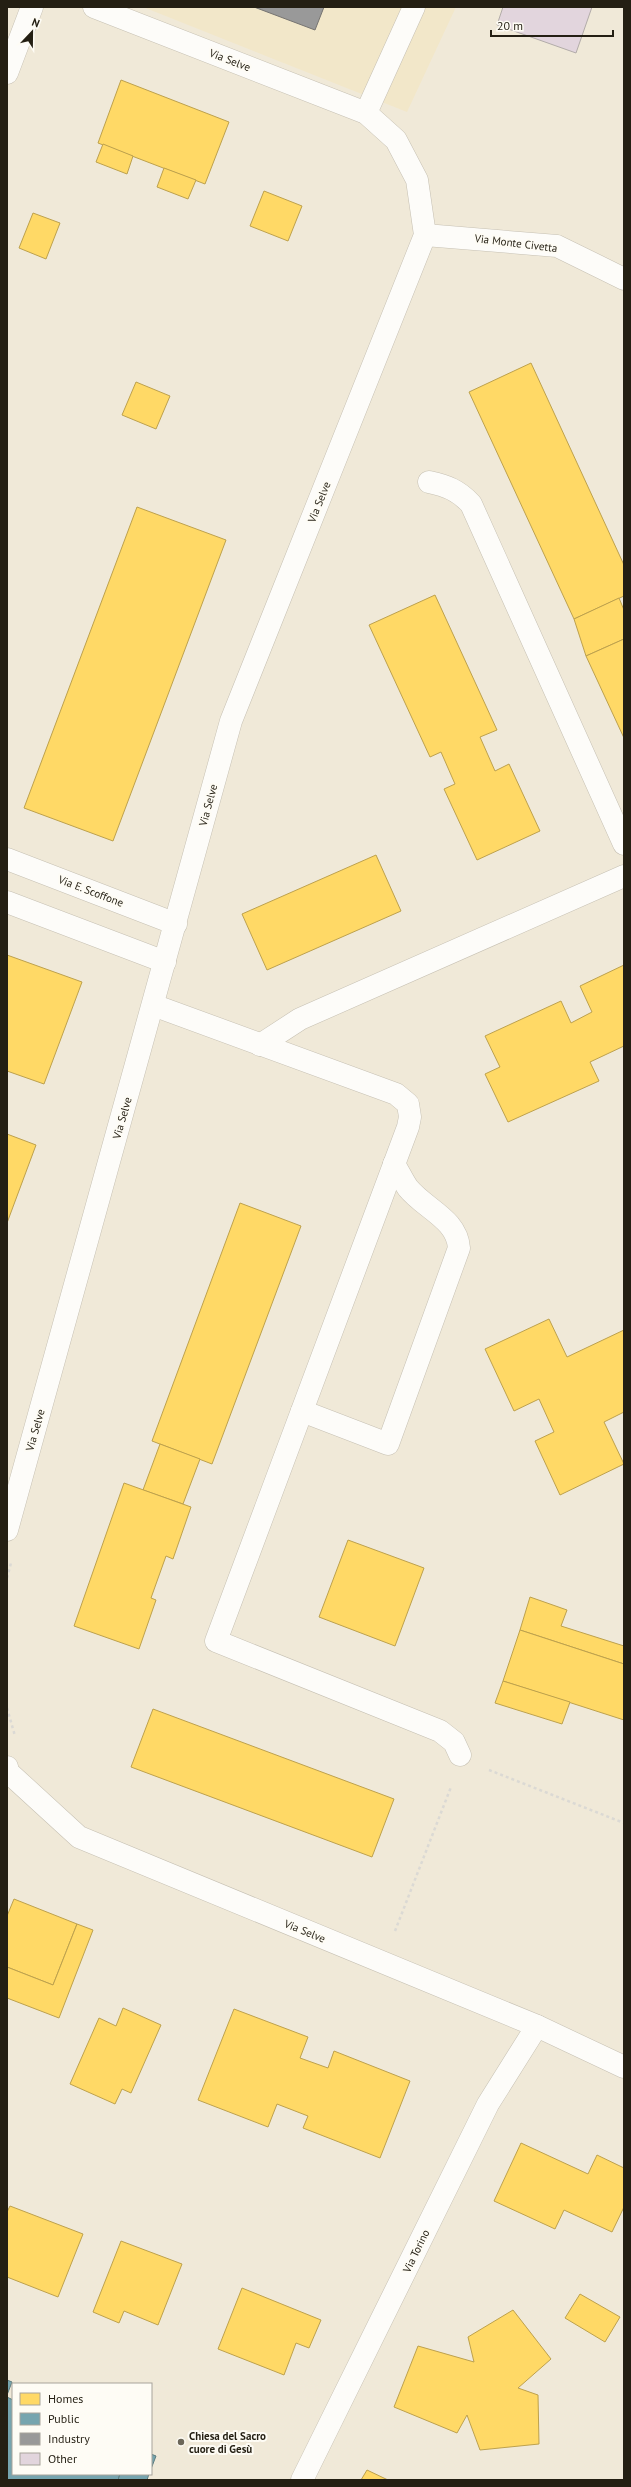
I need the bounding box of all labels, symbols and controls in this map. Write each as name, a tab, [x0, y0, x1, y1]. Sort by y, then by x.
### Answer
north arrow	[12, 12, 52, 52]
scale bar	[491, 12, 613, 38]
text: N	[30, 15, 42, 31]
text: 20 m	[497, 18, 523, 33]
street label: Via Selve	[206, 45, 253, 74]
street label: Via Monte Civetta	[473, 231, 558, 255]
street label: Via Selve	[304, 479, 334, 525]
street label: Via Selve	[195, 782, 220, 829]
street label: Via E. Scoffone	[56, 872, 126, 910]
street label: Via Selve	[109, 1095, 135, 1142]
street label: Via Selve	[22, 1407, 48, 1454]
street label: Via Selve	[282, 1916, 328, 1946]
street label: Via Torino	[399, 2227, 433, 2276]
legend	[12, 2383, 152, 2475]
text: Homes	[48, 2391, 83, 2406]
text: Public	[48, 2411, 80, 2426]
place label: Chiesa del Sacro cuore di Gesù	[189, 2429, 266, 2456]
text: Industry	[48, 2431, 90, 2446]
marker: Chiesa del Sacro cuore di Gesù	[176, 2437, 186, 2447]
text: Other	[48, 2451, 77, 2466]

